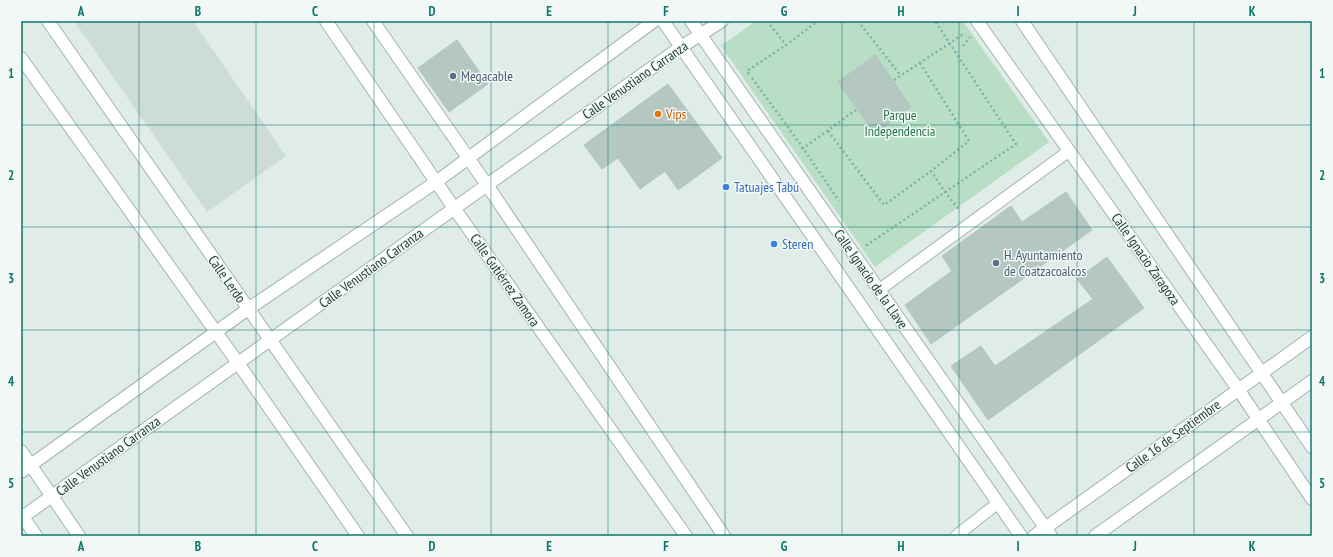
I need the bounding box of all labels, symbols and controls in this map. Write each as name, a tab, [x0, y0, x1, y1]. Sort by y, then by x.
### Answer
text: A	[77, 3, 85, 20]
text: B	[195, 3, 201, 20]
text: C	[312, 3, 318, 20]
text: D	[429, 3, 436, 20]
text: E	[546, 3, 552, 20]
text: F	[663, 3, 669, 20]
text: G	[781, 3, 788, 20]
text: H	[898, 3, 905, 20]
text: I	[1016, 3, 1020, 20]
text: J	[1132, 3, 1137, 20]
text: K	[1249, 3, 1256, 20]
street label: Calle Venustiano Carranza	[579, 37, 691, 123]
text: 1	[8, 65, 14, 82]
text: 1	[1319, 65, 1325, 82]
place label: Megacable	[461, 67, 513, 85]
marker: Megacable	[448, 71, 458, 81]
place label: Vips	[665, 105, 687, 123]
park label: Parque Independencia	[865, 106, 935, 140]
marker: Vips	[653, 109, 663, 119]
text: 2	[8, 167, 14, 184]
text: 2	[1319, 167, 1325, 184]
place label: Tatuajes Tabú	[734, 178, 799, 196]
marker: Tatuajes Tabú	[721, 182, 731, 192]
street label: Calle Ignacio Zaragoza	[1108, 209, 1184, 309]
street label: Calle Venustiano Carranza	[315, 224, 427, 312]
street label: Calle Ignacio de la Llave	[830, 226, 912, 333]
street label: Calle Gutiérrez Zamora	[466, 230, 544, 330]
place label: Steren	[782, 235, 813, 253]
marker: Steren	[769, 239, 779, 249]
place label: H. Ayuntamiento de Coatzacoalcos	[1004, 246, 1086, 280]
street label: Calle Lerdo	[204, 252, 250, 306]
marker: H. Ayuntamiento de Coatzacoalcos	[991, 258, 1001, 268]
text: 3	[8, 270, 14, 287]
text: 3	[1319, 270, 1325, 287]
text: 4	[8, 373, 15, 390]
text: 4	[1319, 373, 1326, 390]
street label: Calle 16 de Septiembre	[1122, 395, 1224, 476]
street label: Calle Venustiano Carranza	[52, 412, 164, 500]
text: 5	[8, 475, 14, 492]
text: 5	[1319, 475, 1325, 492]
text: A	[77, 538, 85, 555]
text: B	[195, 538, 201, 555]
text: C	[312, 538, 318, 555]
text: D	[429, 538, 436, 555]
text: E	[546, 538, 552, 555]
text: F	[663, 538, 669, 555]
text: G	[781, 538, 788, 555]
text: H	[898, 538, 905, 555]
text: I	[1016, 538, 1020, 555]
text: J	[1132, 538, 1137, 555]
text: K	[1249, 538, 1256, 555]

